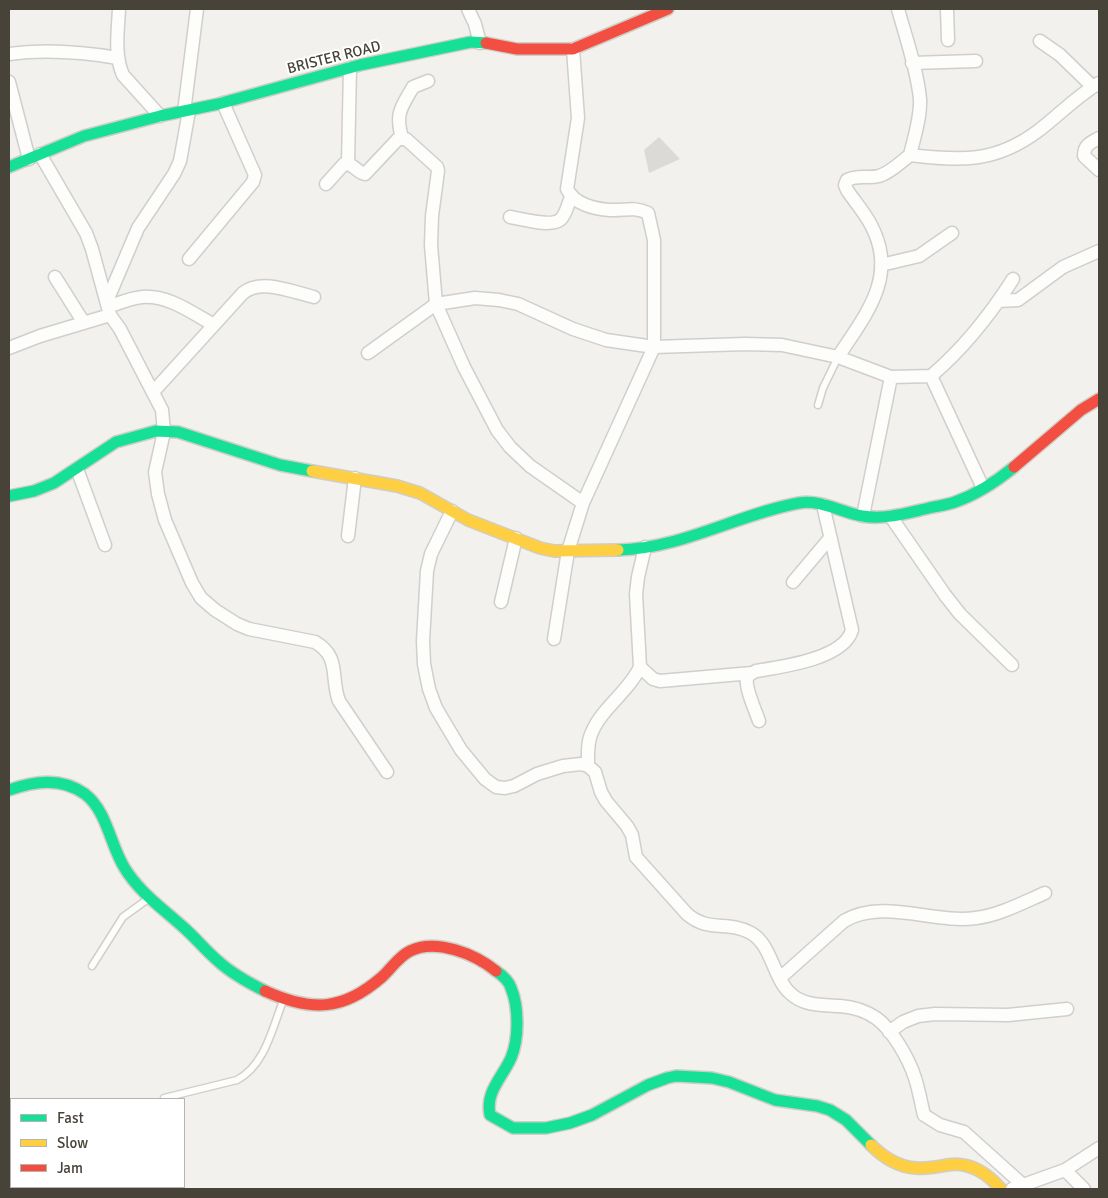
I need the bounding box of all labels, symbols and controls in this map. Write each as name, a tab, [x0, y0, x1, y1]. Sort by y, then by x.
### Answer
street label: BRISTER ROAD	[285, 38, 383, 78]
legend	[10, 1098, 185, 1188]
text: Fast	[57, 1109, 84, 1127]
text: Slow	[57, 1134, 88, 1152]
text: Jam	[57, 1159, 83, 1177]

